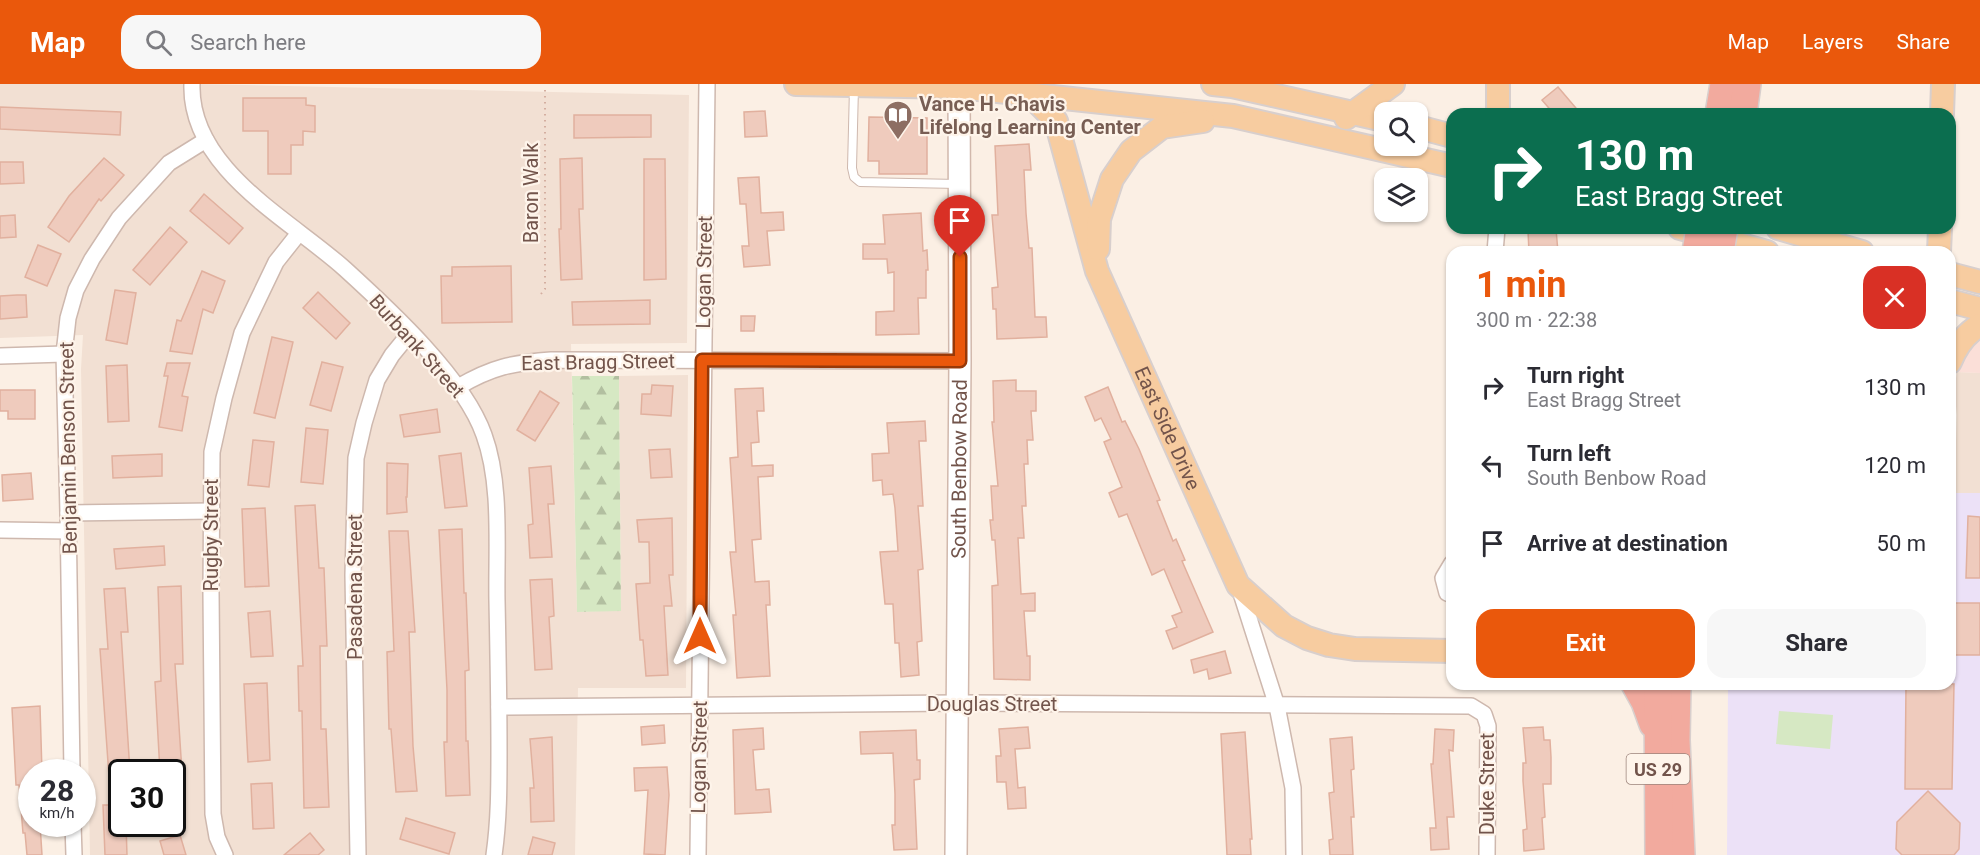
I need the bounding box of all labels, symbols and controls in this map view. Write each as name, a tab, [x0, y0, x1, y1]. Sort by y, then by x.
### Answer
search box	[121, 15, 541, 69]
text: Map	[30, 26, 85, 59]
icon: search	[142, 26, 175, 59]
text: Search here	[190, 30, 306, 55]
text: Map	[1727, 30, 1769, 54]
text: Layers	[1802, 30, 1863, 54]
text: Share	[1896, 30, 1950, 54]
place label: Vance H. Chavis Lifelong Learning Center	[919, 92, 1141, 139]
library icon: Vance H. Chavis Lifelong Learning Center	[882, 99, 914, 141]
map controls	[1374, 102, 1428, 222]
button: search	[1374, 102, 1428, 156]
text: 130 m	[1575, 131, 1694, 180]
icon: right	[1476, 132, 1554, 210]
street label: Baron Walk	[519, 142, 543, 243]
button: layers	[1374, 168, 1428, 222]
text: East Bragg Street	[1575, 181, 1783, 213]
pin	[934, 195, 985, 257]
icon: arrive	[943, 204, 976, 237]
street label: Logan Street	[691, 215, 717, 329]
text: 1 min	[1476, 264, 1567, 306]
button: close	[1863, 266, 1926, 329]
street label: Burbank Street	[364, 289, 470, 403]
text: 300 m · 22:38	[1476, 308, 1597, 332]
street label: Benjamin Benson Street	[54, 341, 82, 555]
street label: East Bragg Street	[521, 349, 675, 375]
street label: East Side Drive	[1129, 363, 1206, 494]
text: Turn right	[1527, 363, 1624, 388]
icon: right	[1476, 371, 1509, 404]
text: 130 m	[1864, 375, 1926, 400]
street label: South Benbow Road	[946, 379, 972, 559]
text: East Bragg Street	[1527, 388, 1681, 412]
text: Turn left	[1527, 441, 1611, 466]
icon: left	[1476, 449, 1509, 482]
text: 120 m	[1864, 453, 1926, 478]
text: South Benbow Road	[1527, 466, 1706, 490]
street label: Rugby Street	[199, 479, 223, 591]
street label: Pasadena Street	[343, 514, 367, 660]
icon: arrive	[1476, 527, 1509, 560]
text: Arrive at destination	[1527, 531, 1728, 556]
text: 50 m	[1877, 531, 1926, 556]
position arrow	[668, 604, 732, 668]
button: Exit	[1476, 609, 1695, 678]
button: Share	[1707, 609, 1926, 678]
street label: Douglas Street	[927, 692, 1057, 716]
street label: Logan Street	[686, 700, 712, 814]
street label: Duke Street	[1475, 733, 1499, 835]
road number: US 29	[1626, 754, 1690, 784]
speed limit sign: 30	[108, 759, 186, 837]
text: 28	[40, 773, 74, 808]
text: km/h	[39, 804, 75, 822]

